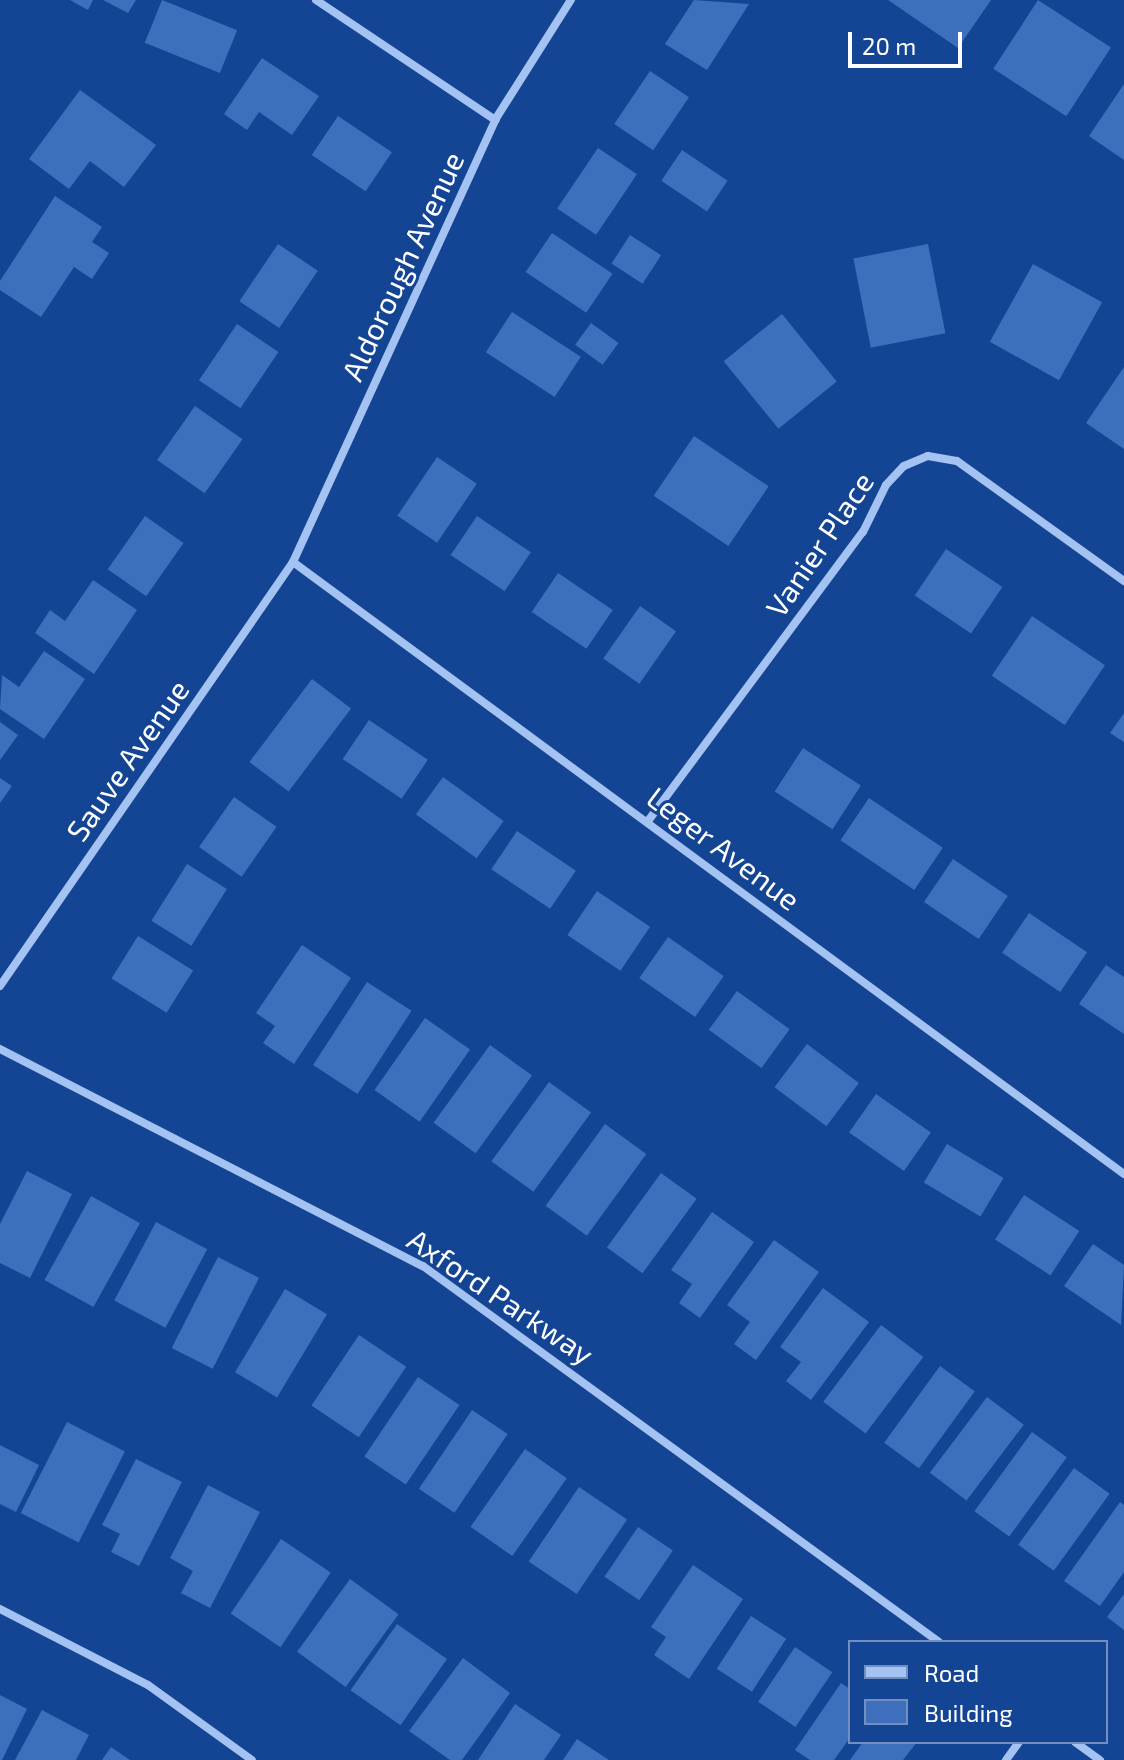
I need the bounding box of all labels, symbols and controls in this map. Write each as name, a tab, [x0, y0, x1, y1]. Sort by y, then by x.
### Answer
scale bar	[852, 16, 966, 66]
text: 20 m	[862, 31, 916, 60]
street label: Aldorough Avenue	[333, 146, 471, 386]
street label: Vanier Place	[757, 465, 881, 623]
street label: Sauve Avenue	[58, 672, 196, 848]
street label: Leger Avenue	[640, 778, 808, 918]
street label: Axford Parkway	[401, 1221, 601, 1371]
legend	[848, 1640, 1108, 1744]
text: Road	[924, 1658, 979, 1687]
text: Building	[924, 1698, 1013, 1727]

